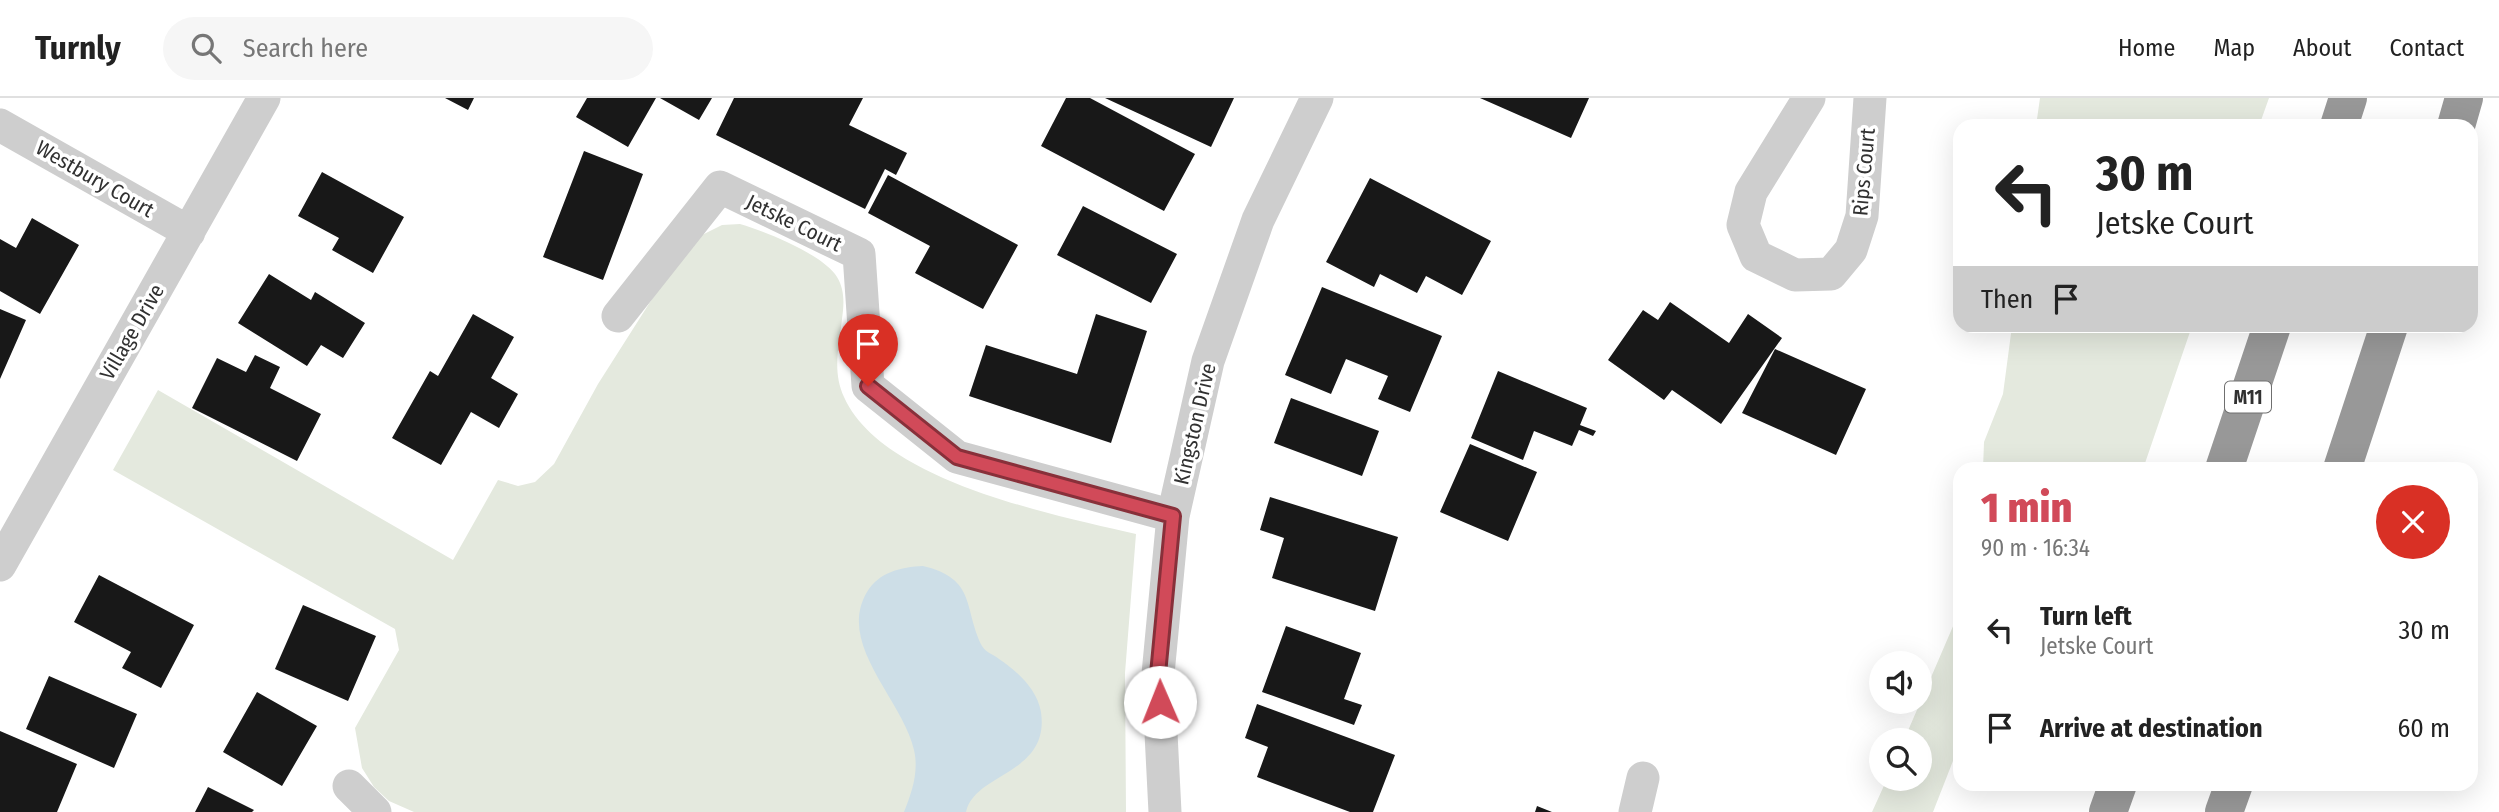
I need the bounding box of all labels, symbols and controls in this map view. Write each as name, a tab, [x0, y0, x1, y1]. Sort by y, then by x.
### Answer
search box	[163, 17, 653, 80]
text: Turnly	[35, 28, 121, 68]
icon: search	[187, 29, 225, 67]
text: Search here	[243, 33, 368, 64]
text: Home	[2118, 34, 2175, 62]
text: Map	[2213, 34, 2255, 62]
text: About	[2293, 34, 2351, 62]
text: Contact	[2389, 34, 2464, 62]
street label: Rips Court	[1847, 127, 1881, 217]
street label: Westbury Court	[31, 135, 159, 223]
text: 30 m	[2096, 144, 2194, 203]
icon: left	[1981, 147, 2072, 238]
street label: Jetske Court	[742, 189, 846, 257]
text: Jetske Court	[2096, 204, 2253, 242]
street label: Village Drive	[94, 279, 170, 385]
icon: arrive	[2047, 280, 2085, 318]
text: Then	[1981, 284, 2033, 315]
pin	[838, 314, 898, 386]
icon: arrive	[849, 325, 887, 363]
street label: Kingston Drive	[1168, 361, 1222, 487]
road number: M11	[2225, 382, 2271, 412]
text: 1 min	[1981, 483, 2072, 533]
button: close	[2376, 485, 2450, 559]
text: 90 m · 16:34	[1981, 534, 2090, 562]
text: Turn left	[2040, 601, 2132, 632]
icon: left	[1981, 611, 2019, 649]
text: 30 m	[2399, 615, 2450, 646]
text: Jetske Court	[2040, 632, 2153, 660]
map controls	[1869, 651, 1932, 791]
button: sound	[1869, 651, 1932, 714]
position arrow	[1123, 665, 1197, 739]
icon: arrive	[1981, 709, 2019, 747]
text: Arrive at destination	[2040, 713, 2263, 744]
text: 60 m	[2397, 713, 2450, 744]
button: search	[1869, 728, 1932, 791]

